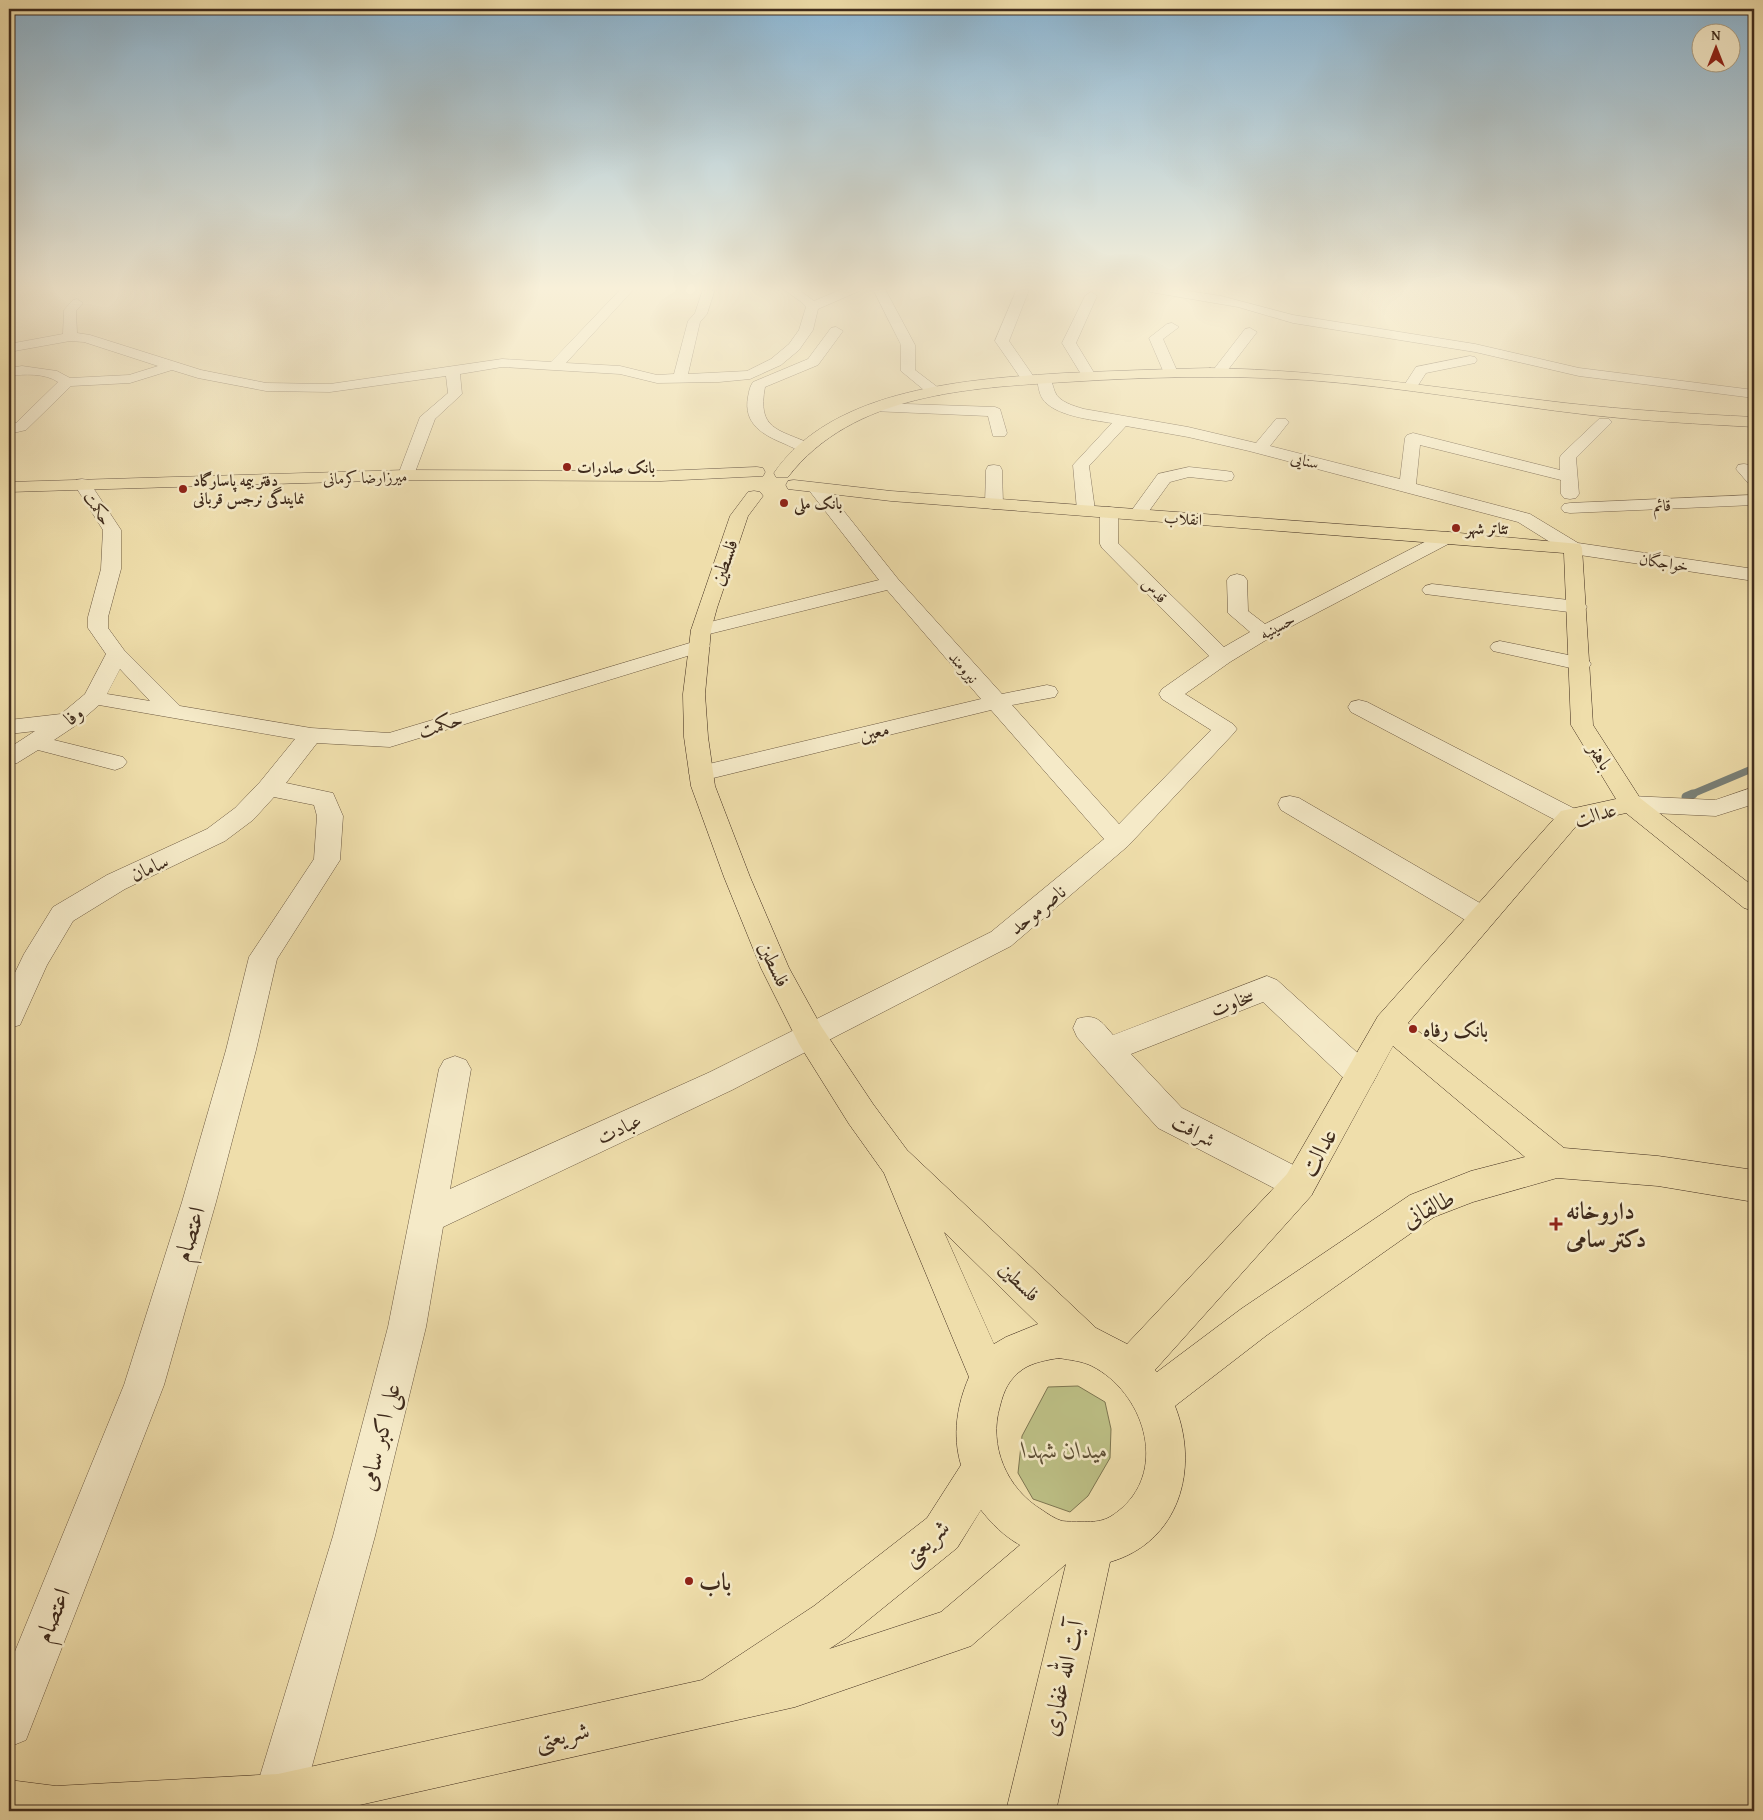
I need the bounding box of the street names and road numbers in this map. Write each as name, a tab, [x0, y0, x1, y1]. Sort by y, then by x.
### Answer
street label: سنایی	[1288, 445, 1322, 475]
street label: میرزارضا کرمانی	[322, 464, 408, 490]
street label: حکمت	[78, 486, 118, 530]
street label: قائم	[1652, 493, 1672, 520]
street label: انقلاب	[1163, 505, 1203, 531]
street label: فلسطین	[701, 535, 745, 589]
street label: خواجگان	[1638, 546, 1690, 578]
street label: قدس	[1137, 572, 1173, 608]
street label: حسینیه	[1255, 607, 1299, 645]
street label: نیرومند	[943, 646, 985, 688]
street label: وفا	[57, 698, 89, 732]
street label: حکمت	[414, 703, 466, 745]
street label: معین	[856, 713, 892, 749]
street label: باهنر	[1580, 735, 1621, 776]
street label: عدالت	[1570, 794, 1620, 834]
street label: سامان	[125, 846, 173, 888]
street label: ناصرموحد	[1002, 877, 1072, 941]
street label: فلسطین	[752, 936, 798, 992]
street label: سخاوت	[1206, 980, 1258, 1024]
street label: عبادت	[592, 1105, 646, 1151]
street label: شرافت	[1167, 1106, 1221, 1154]
street label: عدالت	[1290, 1121, 1346, 1183]
street label: طالقانی	[1395, 1180, 1461, 1236]
street label: اعتصام	[164, 1202, 218, 1267]
street label: فلسطین	[993, 1254, 1047, 1308]
street label: علی اکبر سامی	[349, 1379, 409, 1495]
street label: شریعتی	[893, 1510, 957, 1574]
street label: اعتصام	[25, 1582, 82, 1649]
street label: آیت الله غفاری	[1031, 1614, 1093, 1740]
street label: شریعتی	[531, 1712, 593, 1758]

